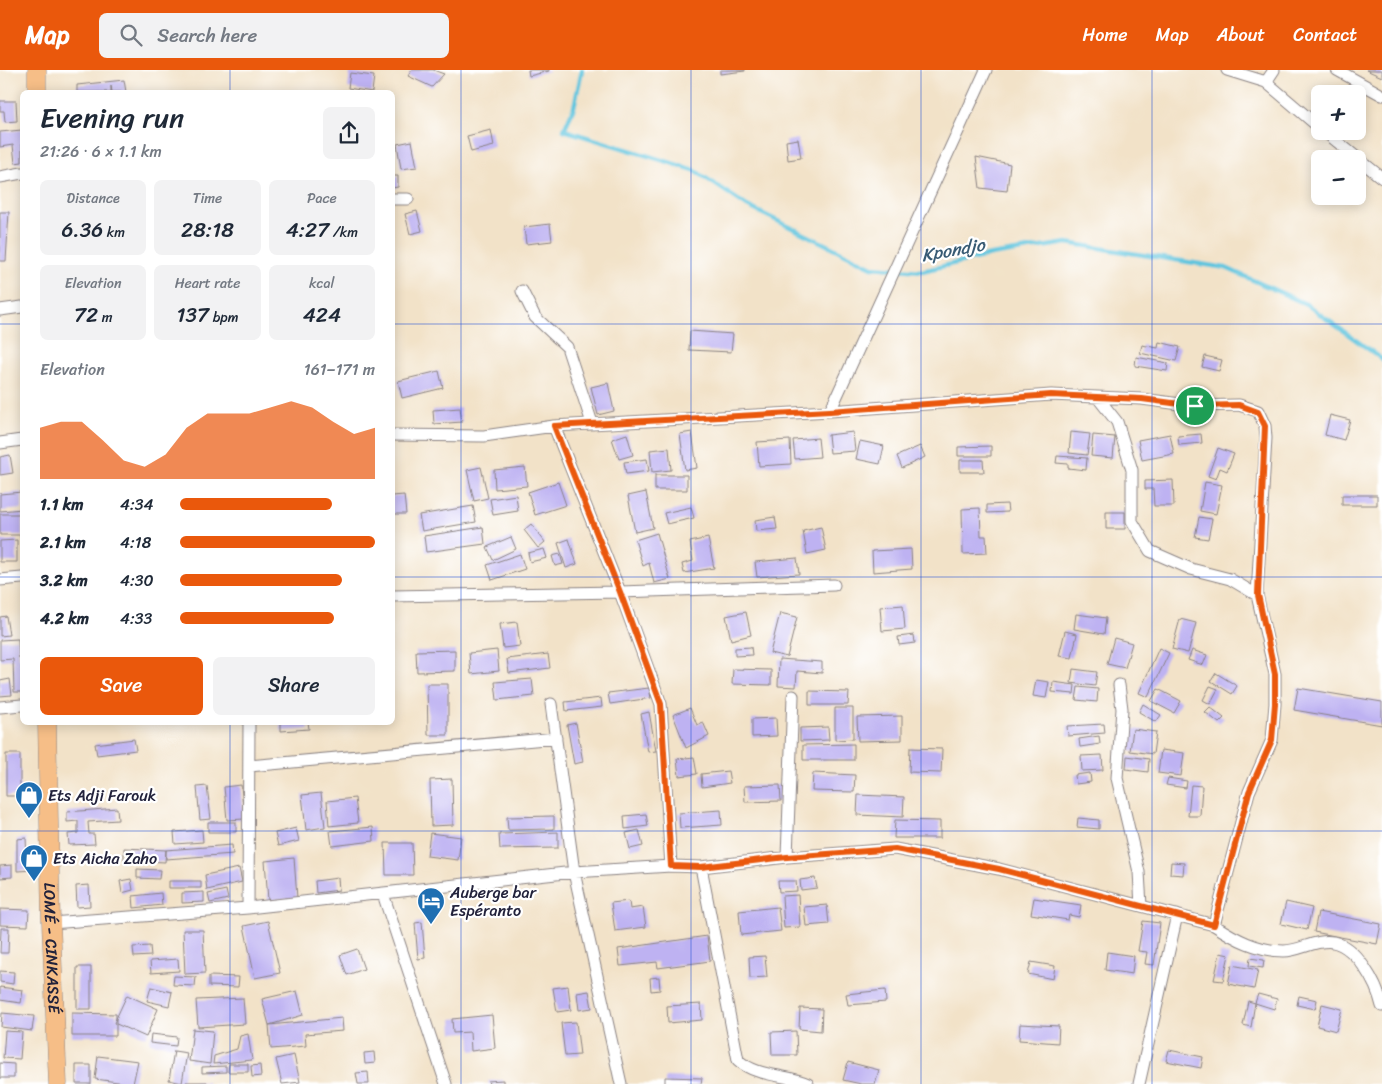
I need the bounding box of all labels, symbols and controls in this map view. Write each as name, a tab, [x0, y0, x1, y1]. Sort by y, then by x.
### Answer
search box	[99, 13, 449, 58]
text: Map	[25, 14, 69, 56]
text: Search here	[157, 19, 257, 52]
text: Home	[1083, 19, 1128, 51]
text: Map	[1156, 19, 1189, 51]
text: About	[1217, 19, 1265, 51]
text: Contact	[1293, 19, 1357, 51]
icon: search	[117, 21, 145, 49]
map controls	[1311, 85, 1366, 205]
button: +	[1311, 85, 1366, 140]
text: Evening run	[40, 93, 184, 142]
button: share	[323, 107, 375, 159]
text: 21:26 · 6 × 1.1 km	[40, 137, 162, 166]
button: −	[1311, 150, 1366, 205]
text: Distance	[67, 186, 120, 211]
text: Time	[193, 186, 222, 211]
text: Pace	[307, 186, 337, 211]
text: 6.36	[61, 211, 103, 249]
text: 28:18	[181, 211, 234, 249]
text: 4:27	[286, 211, 329, 249]
text: km	[103, 220, 125, 245]
text: /km	[329, 220, 358, 245]
water label: Kpondjo	[919, 228, 989, 271]
text: Elevation	[65, 271, 122, 296]
text: Heart rate	[175, 271, 240, 296]
text: kcal	[309, 271, 335, 296]
text: 72	[74, 296, 98, 334]
text: 137	[176, 296, 209, 334]
text: 424	[303, 296, 341, 334]
text: m	[98, 305, 112, 330]
text: bpm	[209, 305, 239, 330]
text: Elevation	[40, 355, 105, 384]
text: 161–171 m	[304, 355, 375, 384]
pin	[1174, 385, 1216, 427]
icon: arrive	[1181, 392, 1209, 420]
text: 1.1 km	[40, 490, 84, 519]
text: 4:34	[120, 490, 154, 519]
text: 2.1 km	[40, 528, 86, 557]
text: 4:18	[120, 528, 151, 557]
text: 3.2 km	[40, 566, 88, 595]
text: 4:30	[120, 566, 154, 595]
text: 4.2 km	[40, 604, 89, 633]
text: 4:33	[120, 604, 152, 633]
button: Save	[40, 657, 203, 715]
button: Share	[213, 657, 375, 715]
shop icon: Ets Adji Farouk	[14, 780, 44, 819]
place label: Ets Adji Farouk	[48, 781, 156, 810]
shop icon: Ets Aicha Zaho	[19, 843, 49, 882]
place label: Ets Aicha Zaho	[53, 844, 157, 873]
place label: Auberge bar Espéranto	[449, 878, 537, 925]
street label: LOMÉ - CINKASSÉ	[36, 882, 69, 1015]
hotel icon: Auberge bar Espéranto	[416, 886, 446, 925]

